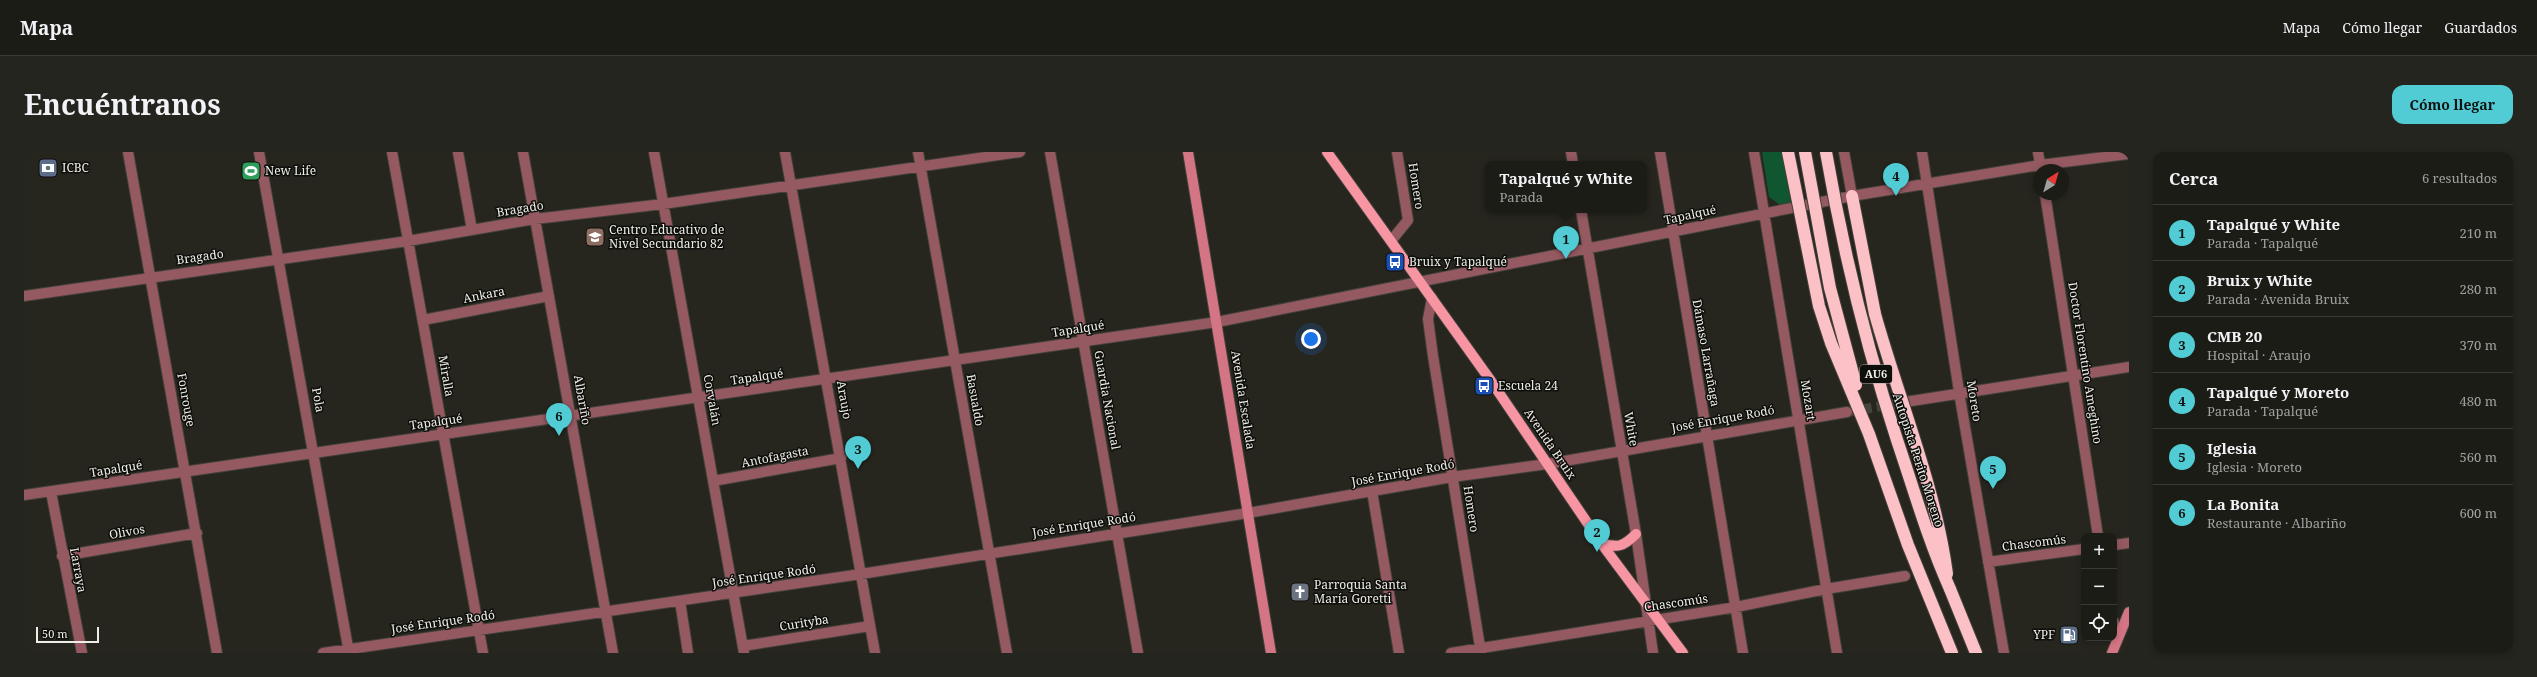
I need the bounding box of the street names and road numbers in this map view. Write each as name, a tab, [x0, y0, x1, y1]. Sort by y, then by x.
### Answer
street label: Homero	[1404, 161, 1429, 210]
street label: Bragado	[495, 196, 545, 221]
street label: Tapalqué	[1662, 201, 1718, 228]
street label: Bragado	[175, 245, 225, 268]
street label: Doctor Florentino Ameghino	[2064, 281, 2107, 445]
street label: Ankara	[462, 282, 506, 307]
street label: Dámaso Larrañaga	[1689, 298, 1724, 408]
street label: Tapalqué	[1050, 316, 1105, 341]
street label: Guardia Nacional	[1090, 349, 1125, 451]
street label: Avenida Escalada	[1227, 349, 1260, 451]
street label: Miralla	[435, 354, 459, 398]
street label: Tapalqué	[729, 364, 784, 389]
road number: AU6	[1860, 365, 1892, 383]
street label: Fonrouge	[173, 372, 200, 428]
street label: Corvalán	[700, 373, 725, 427]
street label: Basualdo	[963, 373, 988, 427]
street label: Albariño	[570, 374, 595, 426]
street label: Mozart	[1797, 378, 1820, 421]
street label: Araujo	[833, 379, 856, 421]
street label: Moreto	[1963, 379, 1986, 423]
street label: Pola	[308, 386, 329, 414]
street label: Autopista Perito Moreno	[1889, 391, 1948, 529]
street label: José Enrique Rodó	[1669, 401, 1776, 436]
street label: Avenida Bruix	[1520, 405, 1580, 482]
street label: Tapalqué	[408, 409, 463, 434]
street label: White	[1620, 410, 1643, 447]
street label: Antofagasta	[740, 442, 810, 471]
street label: José Enrique Rodó	[1349, 455, 1456, 490]
street label: Tapalqué	[88, 456, 143, 481]
street label: Homero	[1459, 484, 1484, 533]
street label: José Enrique Rodó	[1030, 508, 1137, 541]
street label: Olivos	[108, 520, 146, 543]
street label: Chascomús	[2001, 530, 2067, 555]
street label: Larraya	[66, 546, 91, 594]
street label: José Enrique Rodó	[710, 560, 817, 591]
street label: Chascomús	[1643, 590, 1709, 615]
street label: José Enrique Rodó	[389, 606, 496, 637]
street label: Curityba	[778, 610, 830, 635]

